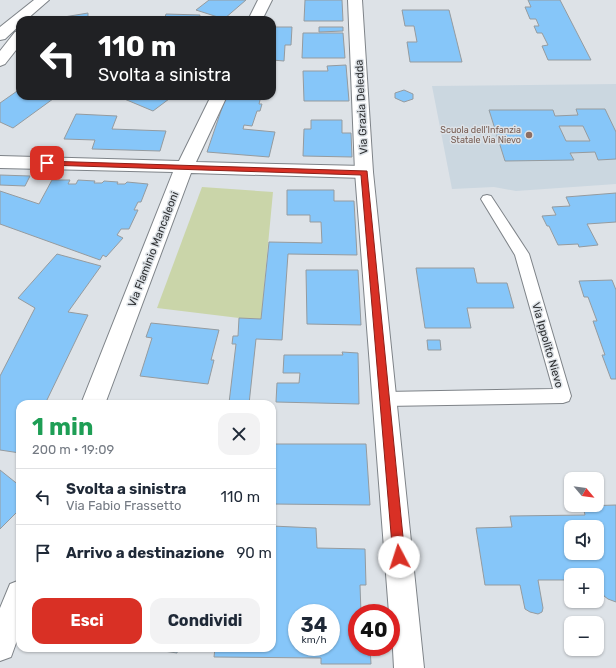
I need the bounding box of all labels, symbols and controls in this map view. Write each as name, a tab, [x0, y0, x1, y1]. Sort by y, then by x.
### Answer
text: 110 m	[98, 30, 176, 63]
icon: left	[32, 32, 84, 84]
street label: Via Grazia Deledda	[353, 59, 370, 155]
text: Svolta a sinistra	[98, 64, 231, 86]
place label: Scuola dell'Infanzia Statale Via Nievo	[440, 125, 521, 145]
marker: Scuola dell'Infanzia Statale Via Nievo	[524, 130, 534, 140]
pin	[30, 146, 64, 180]
icon: arrive	[36, 152, 58, 174]
street label: Via Flaminio Mancaleoni	[125, 190, 182, 309]
street label: Via Ippolito Nievo	[529, 301, 566, 389]
text: 1 min	[32, 413, 93, 441]
button: close	[218, 413, 260, 455]
text: 200 m · 19:09	[32, 442, 114, 457]
north arrow	[564, 472, 604, 512]
map controls	[564, 472, 604, 656]
text: Svolta a sinistra	[66, 480, 186, 498]
icon: left	[32, 486, 54, 508]
text: 110 m	[221, 488, 260, 506]
text: Via Fabio Frassetto	[66, 498, 181, 513]
button: sound	[564, 520, 604, 560]
position arrow	[378, 536, 420, 578]
icon: arrive	[32, 542, 54, 564]
text: Arrivo a destinazione	[66, 544, 224, 562]
text: 90 m	[236, 544, 272, 562]
button: +	[564, 568, 604, 608]
button: Esci	[32, 598, 142, 644]
button: Condividi	[150, 598, 260, 644]
speed limit sign: 40	[348, 604, 400, 656]
text: 34	[301, 613, 327, 637]
button: −	[564, 616, 604, 656]
text: km/h	[302, 634, 326, 646]

